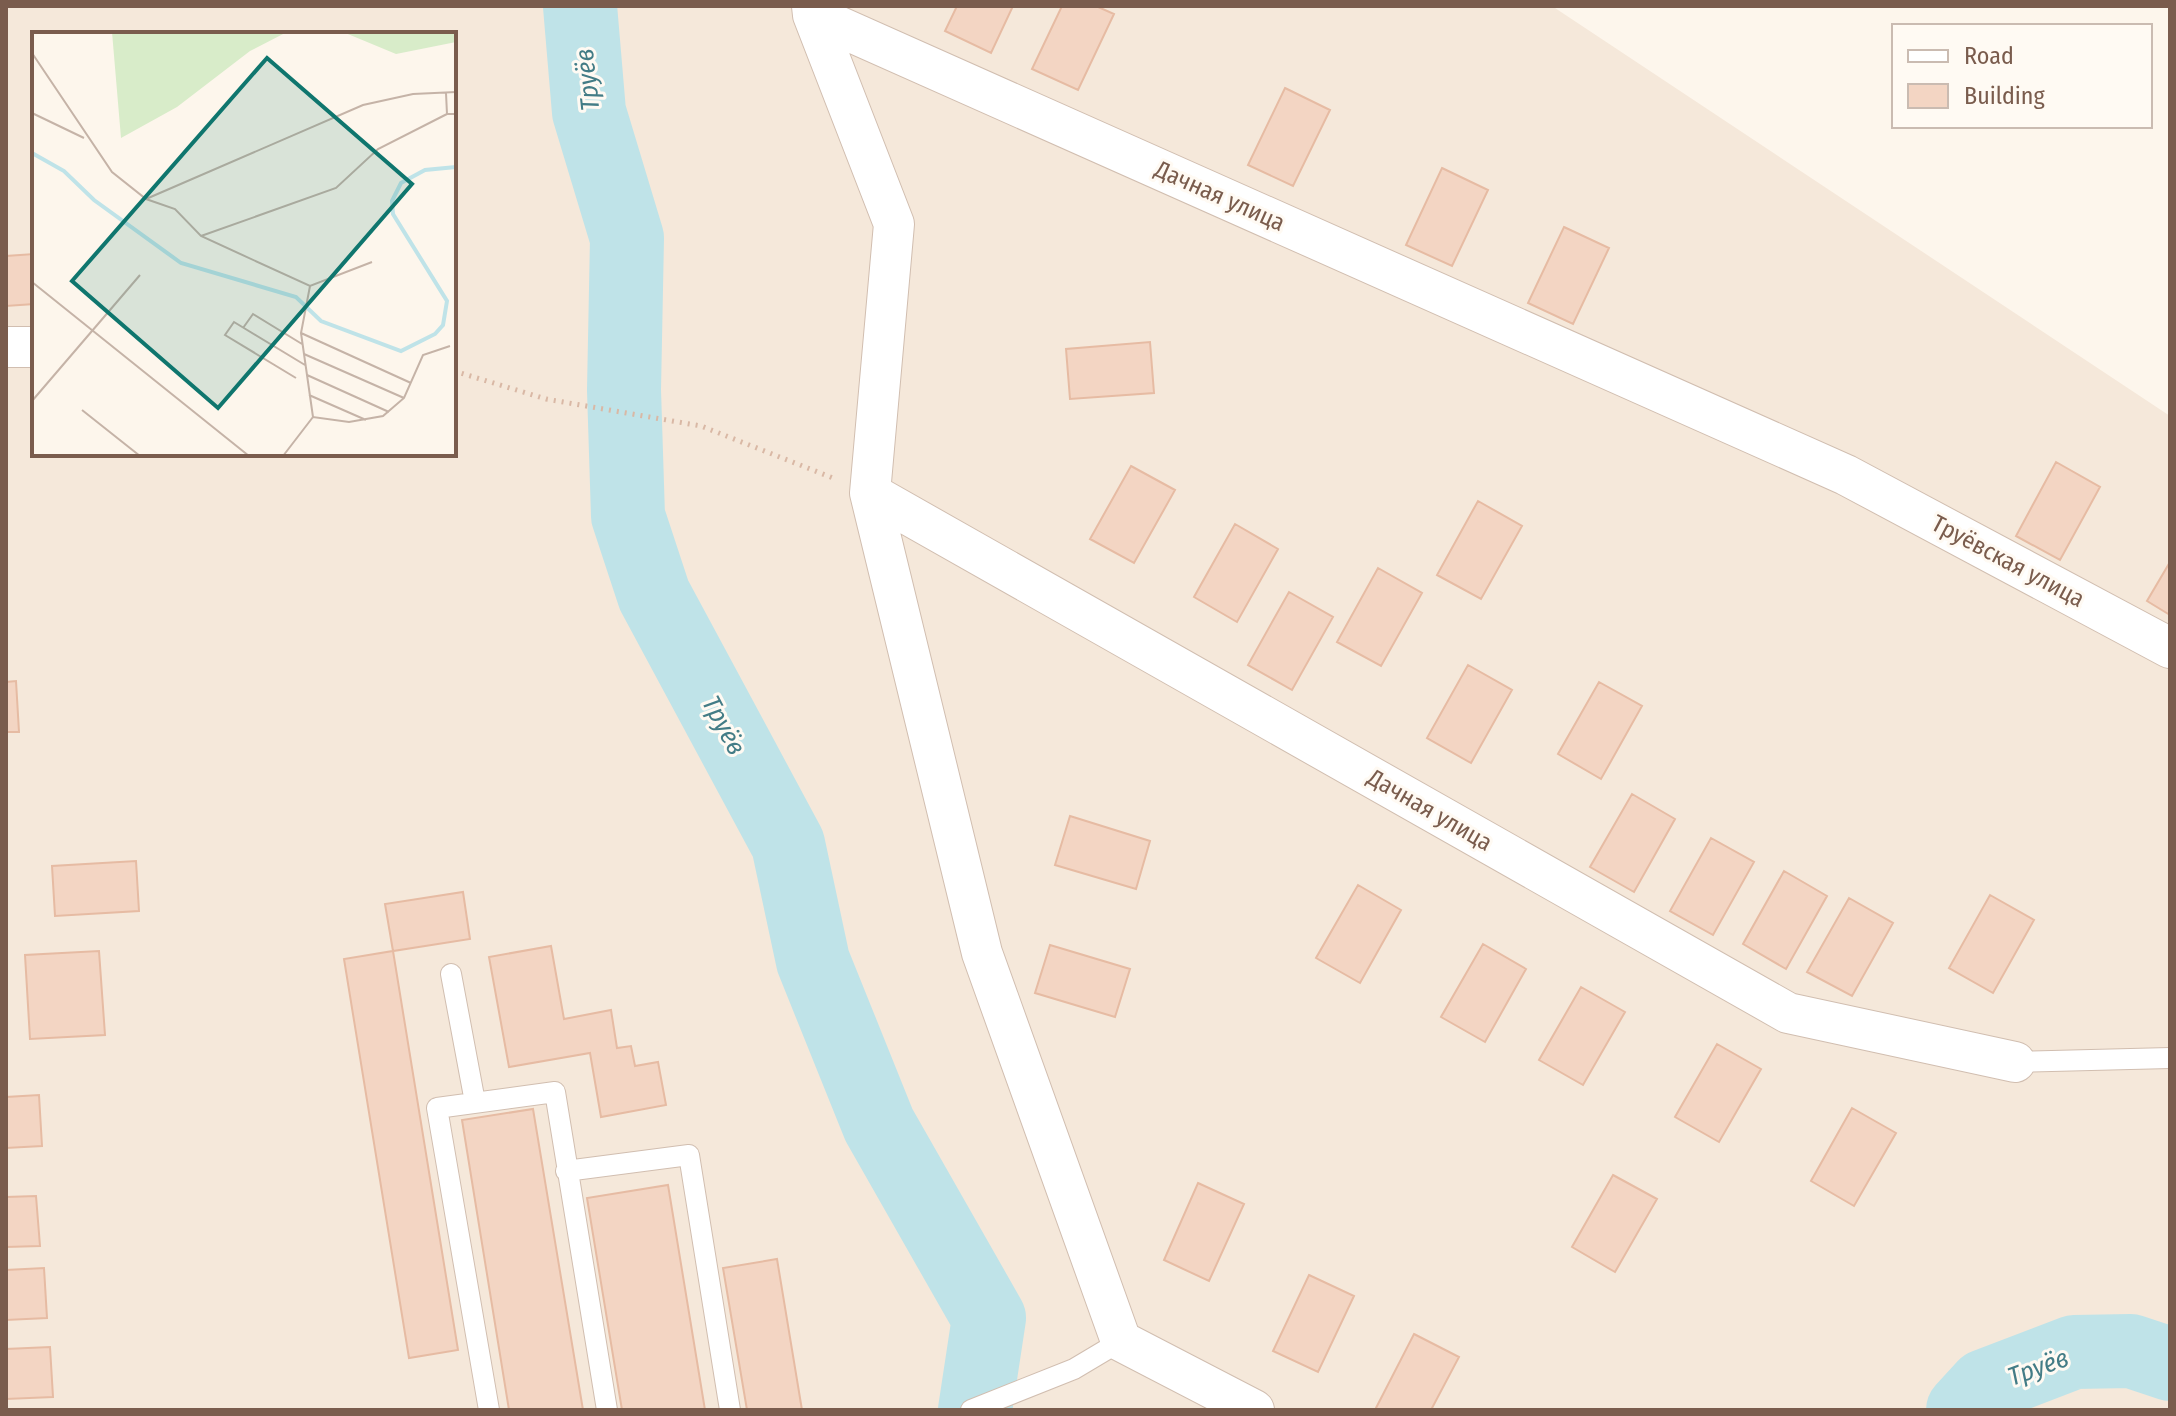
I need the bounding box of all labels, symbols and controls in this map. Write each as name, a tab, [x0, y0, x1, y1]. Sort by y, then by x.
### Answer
legend	[1892, 24, 2152, 128]
inset map	[32, 32, 456, 456]
text: Road	[1964, 42, 2014, 70]
water label: Труёв	[569, 48, 606, 112]
text: Building	[1964, 82, 2046, 110]
street label: Дачная улица	[1150, 154, 1289, 237]
street label: Труёвская улица	[1927, 509, 2089, 613]
water label: Труёв	[695, 691, 752, 760]
street label: Дачная улица	[1362, 763, 1497, 857]
water label: Труёв	[2004, 1342, 2073, 1393]

